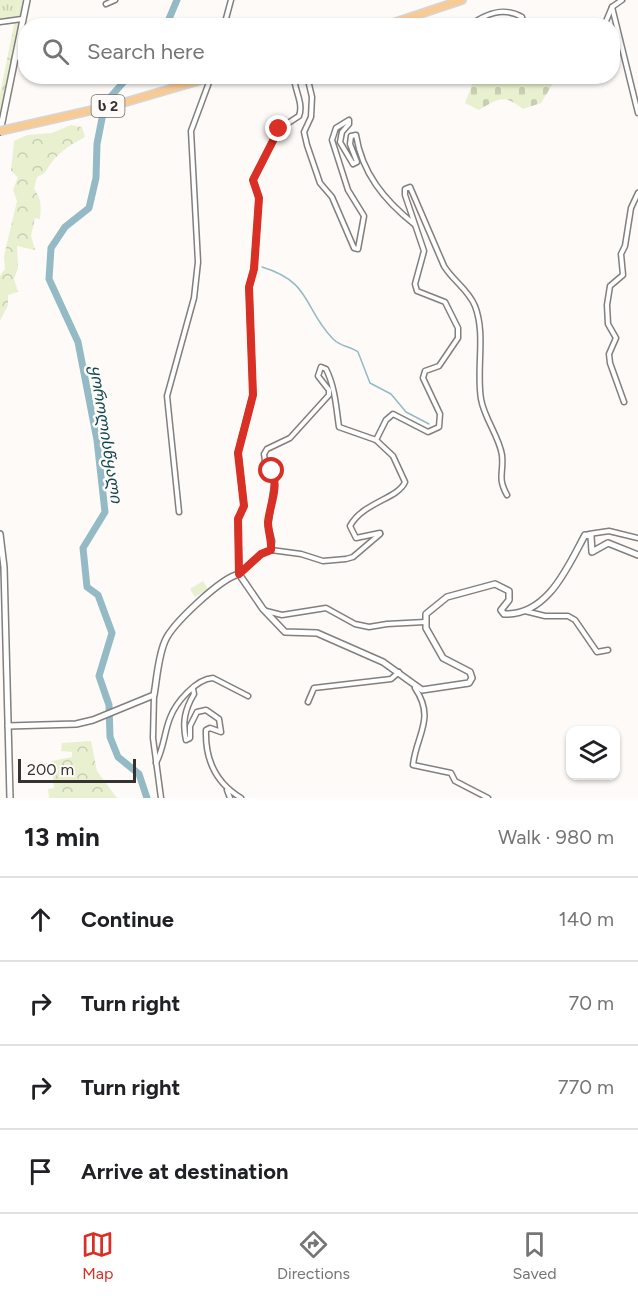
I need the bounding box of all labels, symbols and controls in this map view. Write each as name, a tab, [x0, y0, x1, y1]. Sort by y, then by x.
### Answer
search box	[18, 18, 620, 84]
icon: search	[39, 35, 72, 68]
text: Search here	[87, 38, 205, 65]
road number: ს 2	[92, 95, 124, 117]
route end	[265, 115, 291, 141]
water label: ყოროლისწყალი	[86, 364, 126, 505]
route start	[258, 457, 284, 483]
map controls	[566, 726, 620, 780]
button: layers	[566, 726, 620, 780]
scale bar	[18, 756, 136, 784]
text: 200 m	[27, 760, 74, 779]
text: 13 min	[24, 821, 100, 853]
text: Walk · 980 m	[498, 825, 614, 849]
icon: ahead	[24, 903, 57, 936]
text: Continue	[81, 906, 174, 933]
text: 140 m	[559, 907, 614, 931]
icon: right	[24, 987, 57, 1020]
text: Turn right	[81, 990, 180, 1017]
text: 70 m	[568, 991, 614, 1015]
icon: right	[24, 1071, 57, 1104]
text: Turn right	[81, 1074, 180, 1101]
text: 770 m	[558, 1075, 614, 1099]
icon: arrive	[24, 1155, 57, 1188]
text: Arrive at destination	[81, 1158, 289, 1185]
tab: Map	[81, 1228, 114, 1283]
tab: Directions	[277, 1228, 350, 1283]
tab: Saved	[513, 1228, 557, 1283]

